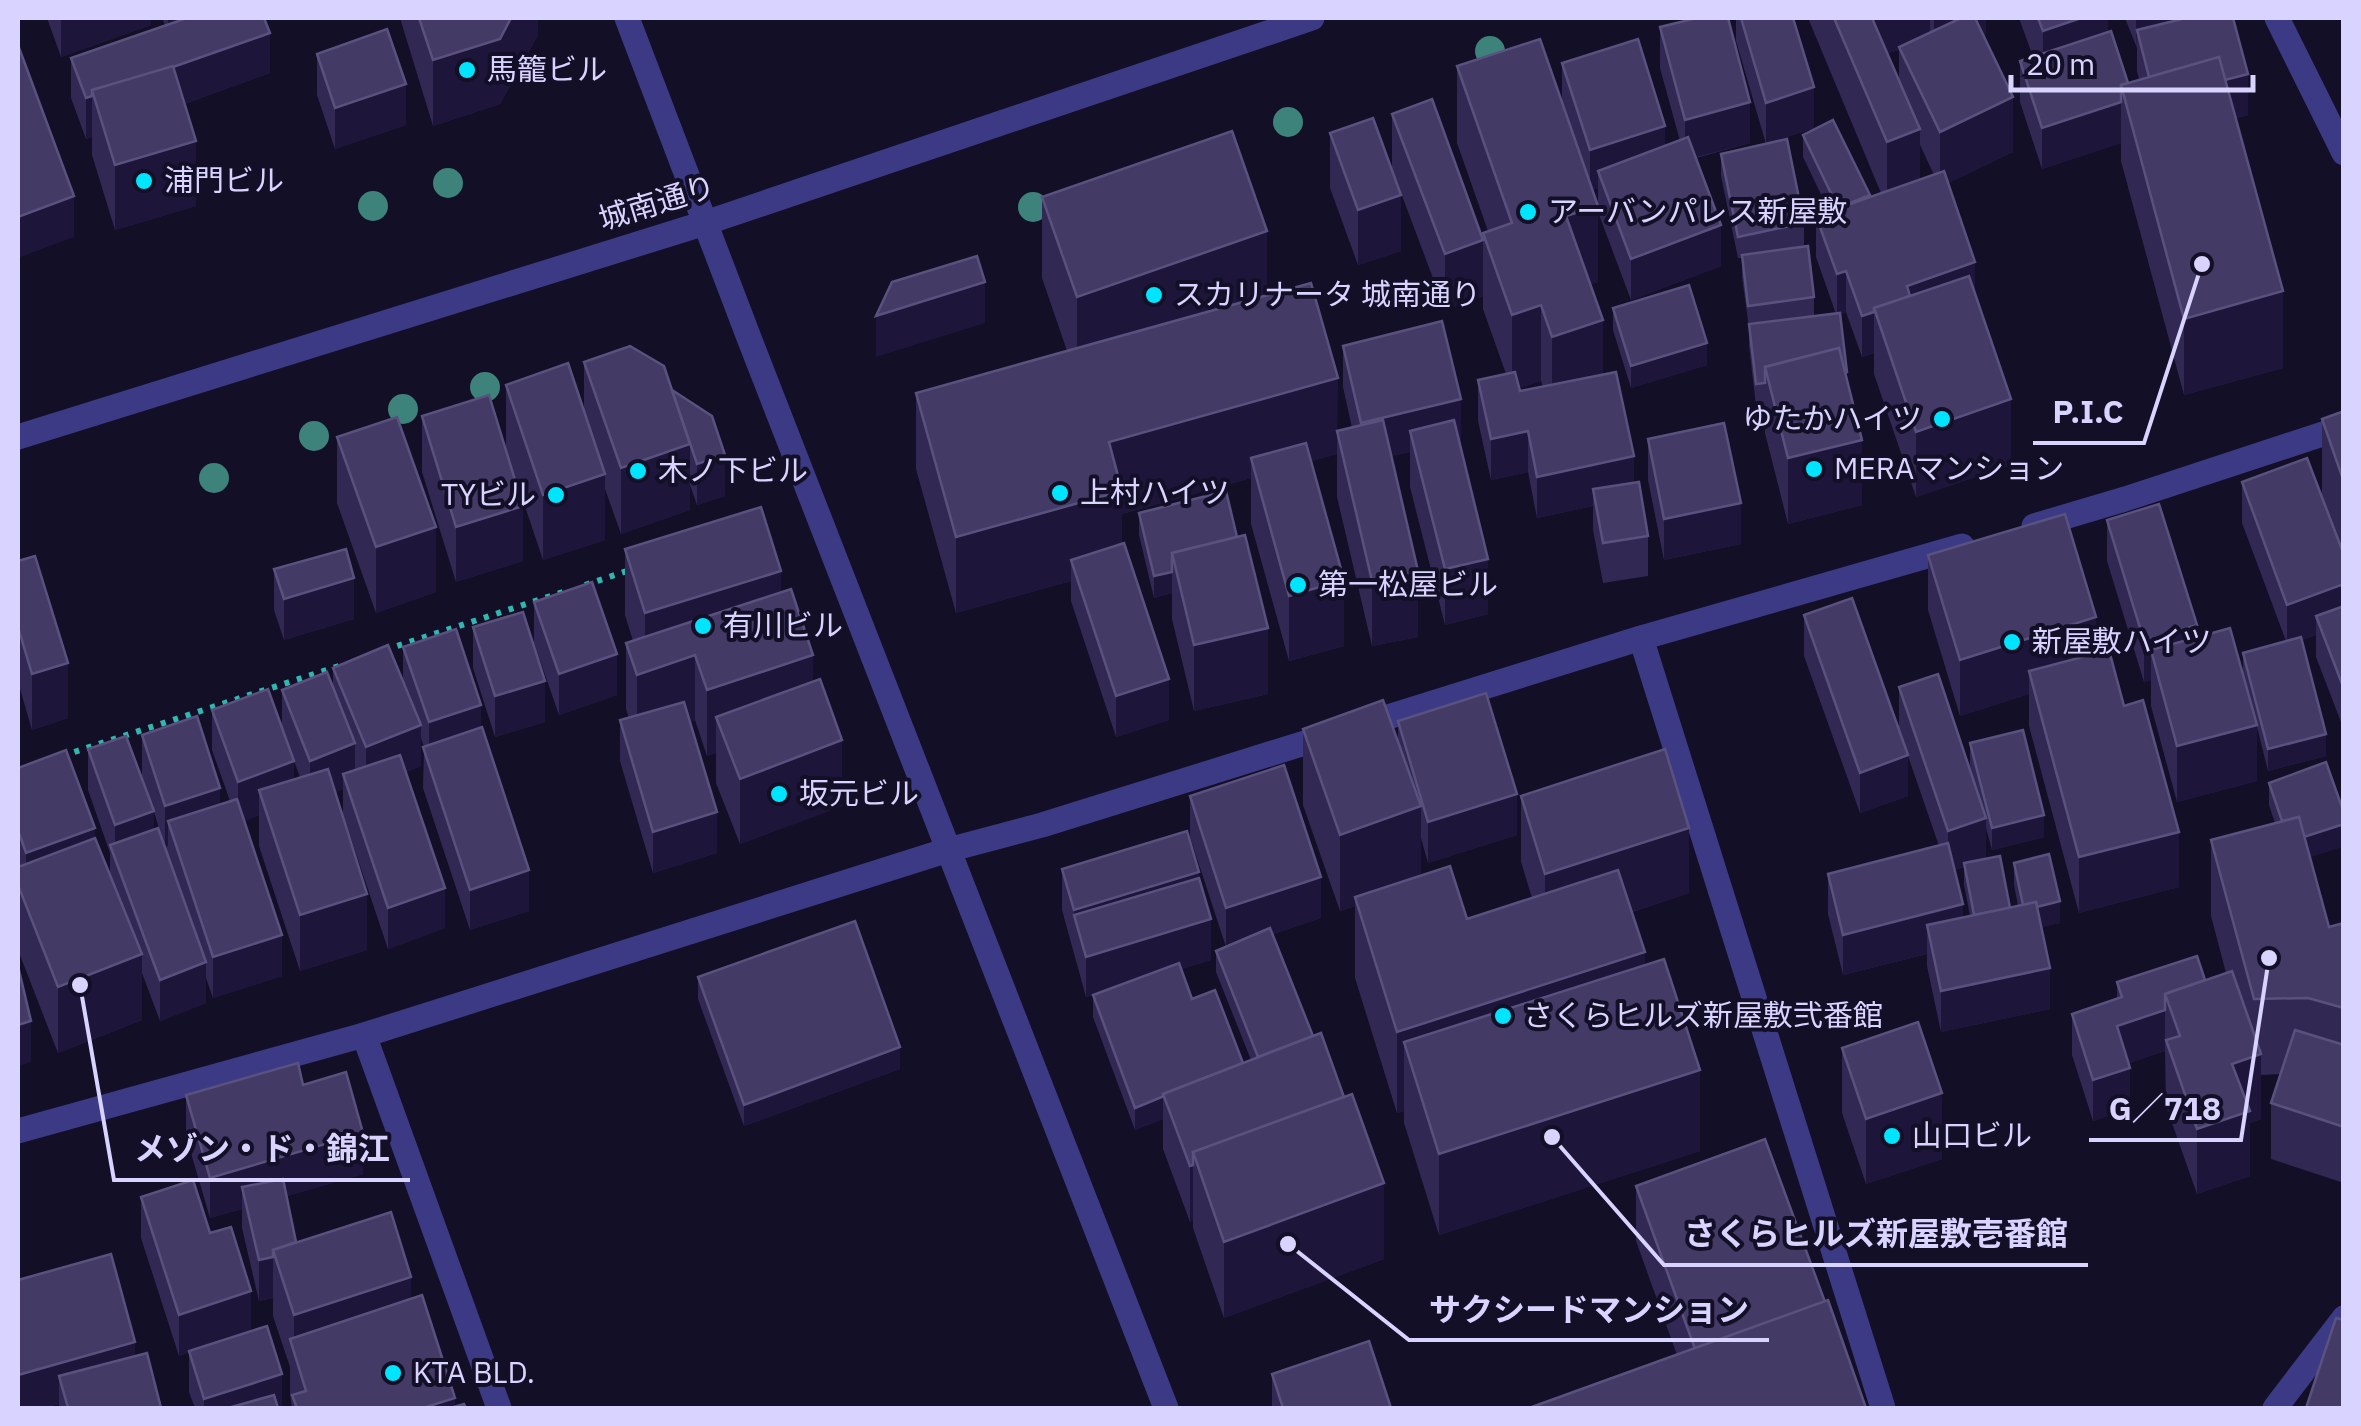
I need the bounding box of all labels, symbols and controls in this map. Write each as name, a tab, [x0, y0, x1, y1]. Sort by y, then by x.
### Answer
scale bar	[2011, 30, 2254, 92]
text: 20 m	[2026, 44, 2095, 83]
place label: 馬籠ビル	[487, 49, 607, 88]
marker: 馬籠ビル	[456, 59, 478, 81]
place label: 浦門ビル	[164, 160, 284, 199]
street label: 城南通り	[593, 165, 720, 238]
marker: 浦門ビル	[133, 170, 155, 192]
place label: アーバンパレス新屋敷	[1548, 191, 1847, 230]
marker: アーバンパレス新屋敷	[1517, 201, 1539, 223]
place label: スカリナータ 城南通り	[1174, 274, 1481, 313]
marker: スカリナータ 城南通り	[1143, 284, 1165, 306]
callout: P.I.C	[2033, 381, 2144, 443]
text: P.I.C	[2052, 390, 2124, 432]
place label: ゆたかハイツ	[1743, 398, 1922, 437]
marker: ゆたかハイツ	[1931, 408, 1953, 430]
place label: MERAマンション	[1834, 448, 2064, 487]
place label: 木ノ下ビル	[658, 450, 808, 489]
marker: MERAマンション	[1803, 458, 1825, 480]
marker: 木ノ下ビル	[627, 460, 649, 482]
place label: 上村ハイツ	[1080, 472, 1229, 511]
place label: TYビル	[441, 474, 536, 513]
marker: 上村ハイツ	[1049, 482, 1071, 504]
marker: TYビル	[545, 484, 567, 506]
place label: 第一松屋ビル	[1318, 564, 1498, 603]
marker: 第一松屋ビル	[1287, 574, 1309, 596]
place label: 有川ビル	[723, 605, 843, 644]
marker: 有川ビル	[692, 615, 714, 637]
place label: 新屋敷ハイツ	[2032, 621, 2211, 660]
marker: 新屋敷ハイツ	[2001, 631, 2023, 653]
place label: 坂元ビル	[799, 773, 919, 812]
marker: 坂元ビル	[768, 783, 790, 805]
place label: さくらヒルズ新屋敷弐番館	[1523, 995, 1883, 1034]
marker: さくらヒルズ新屋敷弐番館	[1492, 1005, 1514, 1027]
callout: G／718	[2089, 1078, 2241, 1140]
text: G／718	[2109, 1087, 2221, 1129]
place label: 山口ビル	[1912, 1115, 2032, 1154]
callout: メゾン・ド・錦江	[114, 1118, 410, 1180]
marker: 山口ビル	[1881, 1125, 1903, 1147]
text: メゾン・ド・錦江	[134, 1127, 390, 1169]
callout: さくらヒルズ新屋敷壱番館	[1664, 1203, 2088, 1265]
text: さくらヒルズ新屋敷壱番館	[1684, 1212, 2068, 1254]
callout: サクシードマンション	[1409, 1278, 1769, 1340]
text: サクシードマンション	[1429, 1288, 1749, 1330]
place label: KTA BLD.	[413, 1352, 535, 1391]
marker: KTA BLD.	[382, 1362, 404, 1384]

